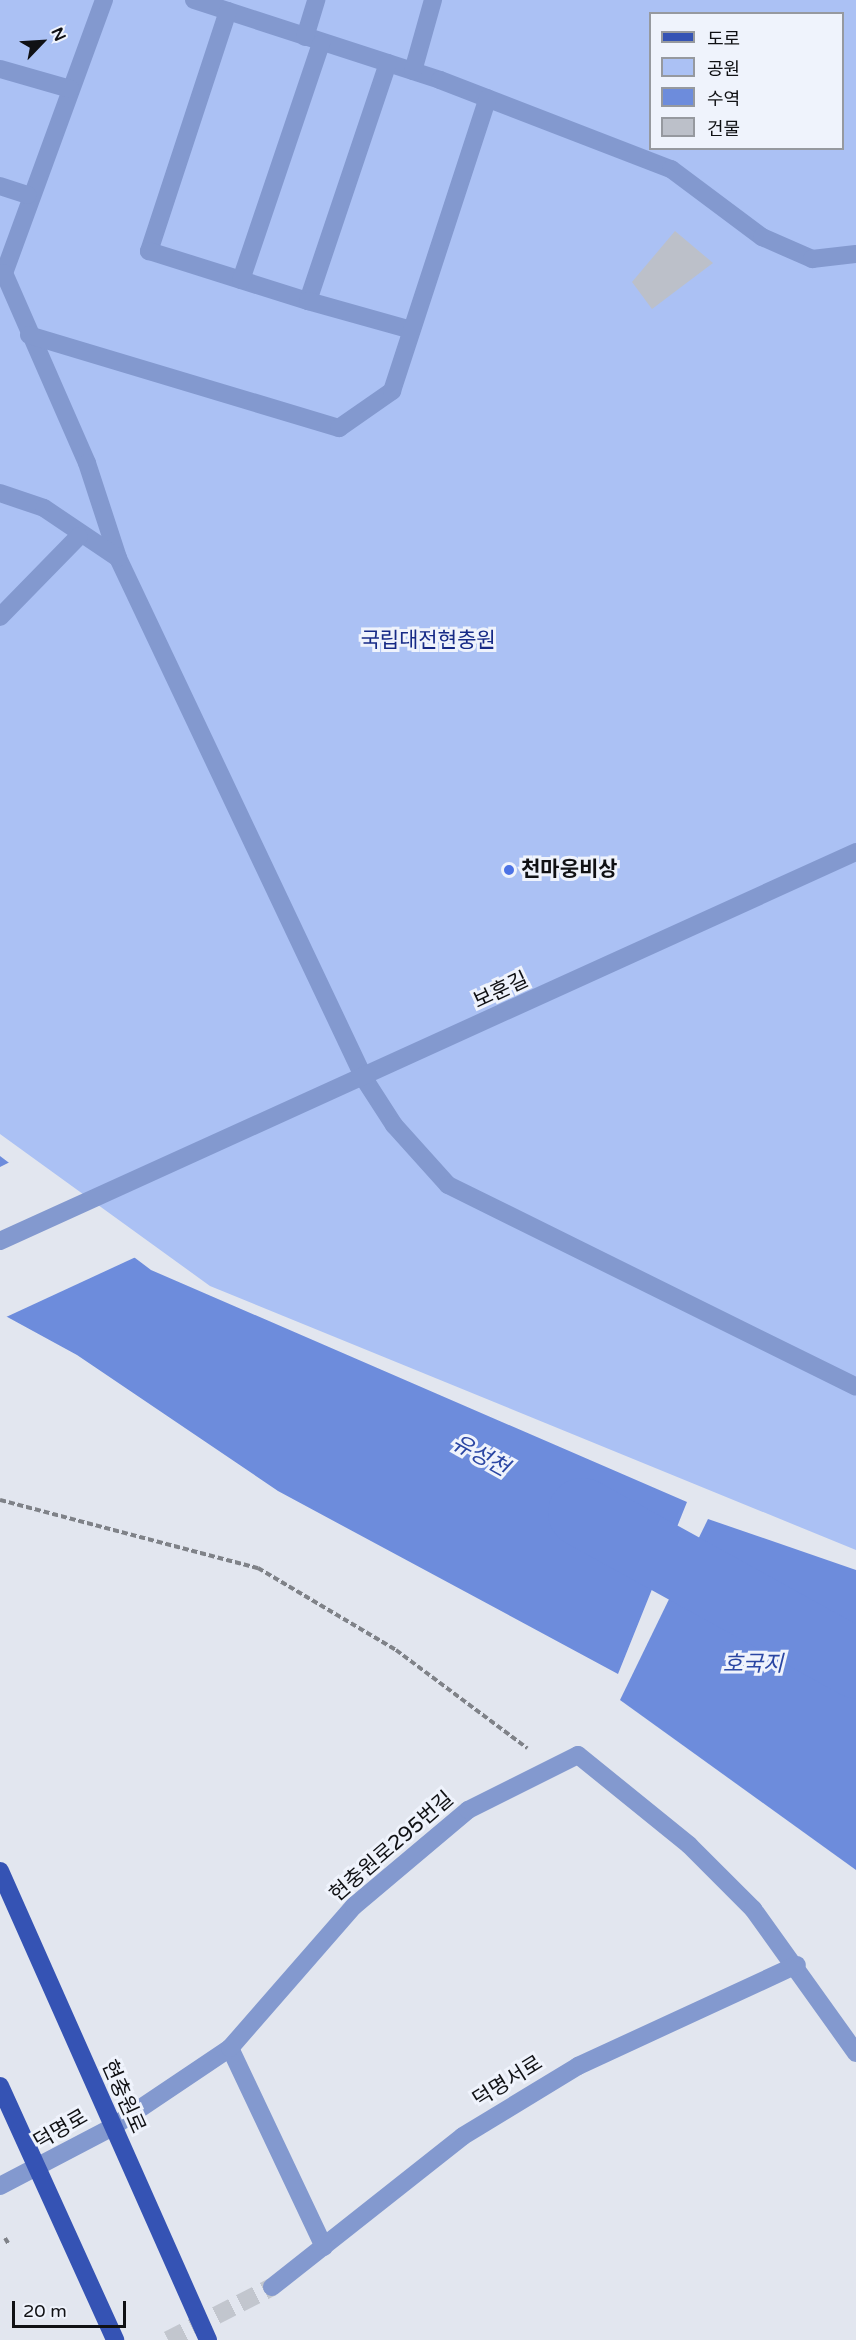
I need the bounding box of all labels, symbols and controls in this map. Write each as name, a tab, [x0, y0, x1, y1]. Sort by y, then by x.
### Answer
north arrow	[12, 12, 72, 72]
legend	[649, 12, 844, 150]
text: N	[47, 24, 70, 44]
text: 도로	[707, 28, 740, 50]
text: 공원	[707, 58, 740, 80]
text: 수역	[707, 88, 740, 110]
text: 건물	[707, 118, 740, 140]
park label: 국립대전현충원	[360, 628, 496, 654]
place label: 천마웅비상	[521, 857, 618, 883]
marker: 천마웅비상	[502, 863, 516, 877]
street label: 보훈길	[469, 967, 533, 1015]
water label: 유성천	[447, 1430, 513, 1482]
water label: 호국지	[723, 1652, 783, 1678]
street label: 현충원로295번길	[325, 1786, 459, 1908]
street label: 덕명서로	[469, 2051, 547, 2113]
street label: 현충원로	[96, 2057, 150, 2137]
street label: 덕명로	[30, 2105, 92, 2155]
scale bar	[15, 2289, 129, 2327]
text: 20 m	[23, 2300, 67, 2322]

